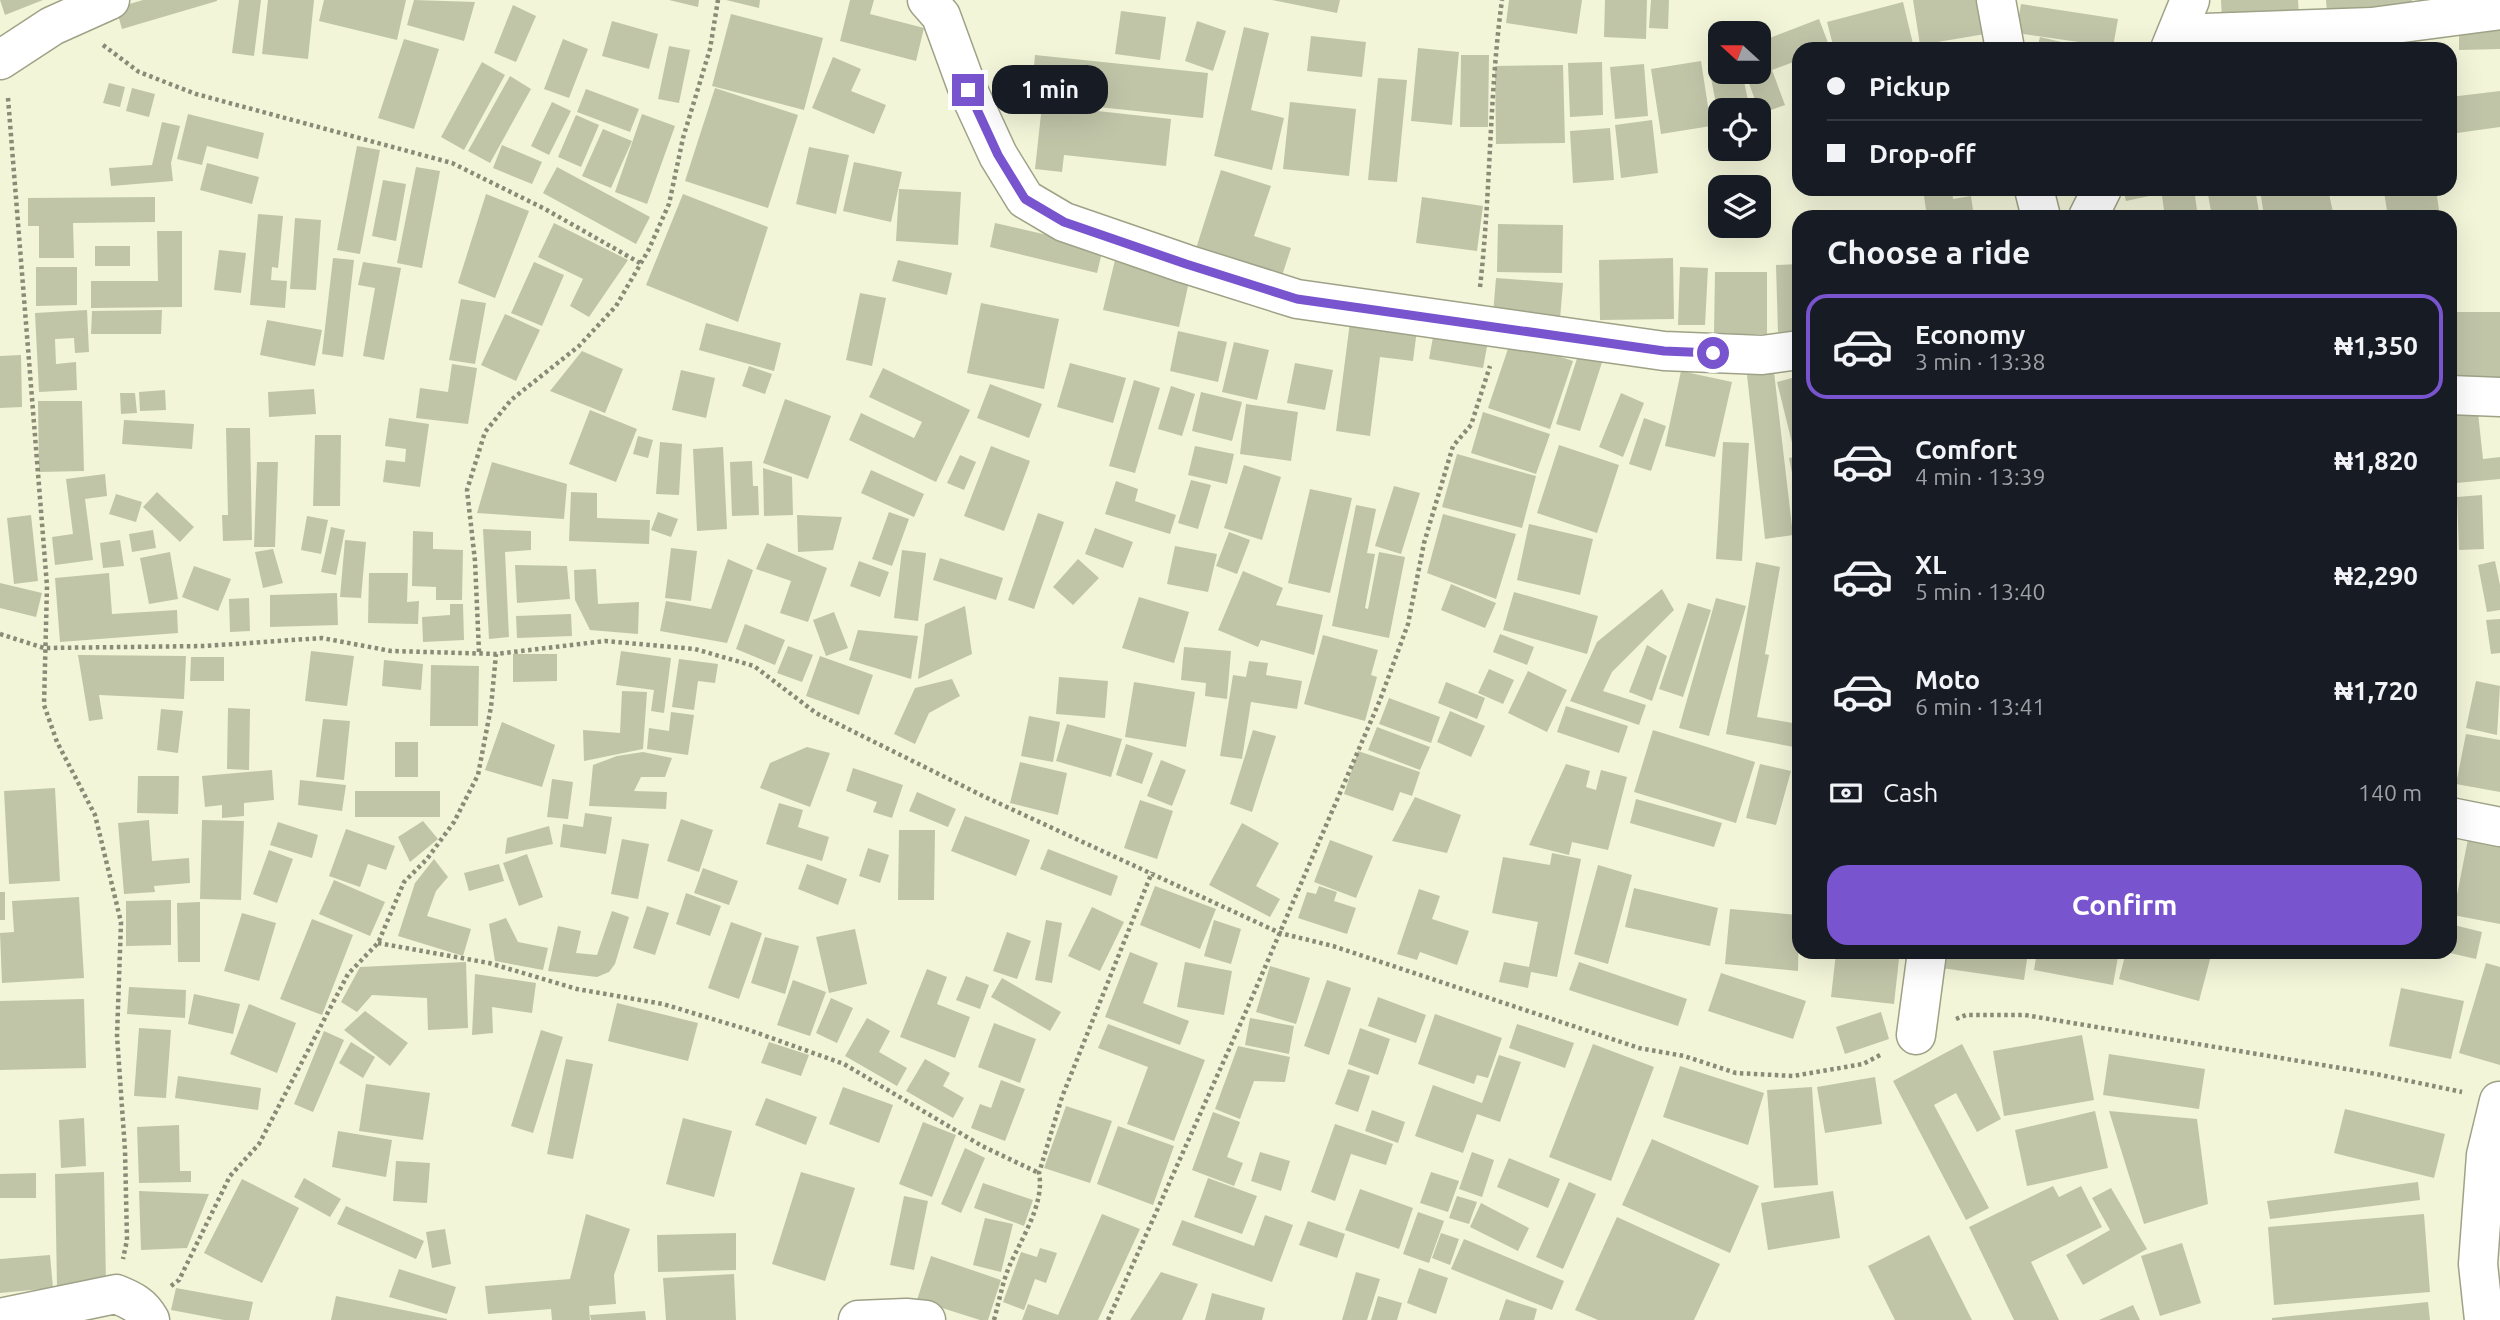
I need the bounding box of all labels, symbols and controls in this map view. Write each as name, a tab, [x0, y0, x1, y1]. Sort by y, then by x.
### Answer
north arrow	[1708, 21, 1771, 84]
map controls	[1708, 21, 1771, 238]
callout: 1 min	[992, 66, 1108, 114]
text: Pickup	[1869, 72, 1951, 101]
route end	[952, 74, 984, 106]
text: 1 min	[1021, 77, 1079, 102]
button: locate	[1708, 98, 1771, 161]
text: Drop-off	[1869, 139, 1976, 168]
button: layers	[1708, 175, 1771, 238]
text: Choose a ride	[1827, 234, 2030, 270]
icon: car	[1831, 315, 1894, 378]
text: Economy	[1915, 320, 2025, 349]
text: ₦1,350	[2334, 331, 2418, 360]
route start	[1697, 337, 1729, 369]
text: 3 min · 13:38	[1915, 349, 2046, 374]
icon: car	[1831, 430, 1894, 493]
text: Comfort	[1915, 435, 2018, 464]
text: ₦1,820	[2334, 446, 2418, 475]
text: 4 min · 13:39	[1915, 464, 2046, 489]
icon: car	[1831, 545, 1894, 608]
text: XL	[1915, 550, 1946, 579]
text: ₦2,290	[2334, 561, 2418, 590]
text: 5 min · 13:40	[1915, 579, 2046, 604]
icon: car	[1831, 660, 1894, 723]
text: Moto	[1915, 665, 1980, 694]
text: ₦1,720	[2334, 676, 2418, 705]
text: 6 min · 13:41	[1915, 694, 2046, 719]
icon: cash	[1827, 774, 1865, 812]
text: Cash	[1883, 778, 1938, 807]
text: 140 m	[2358, 780, 2422, 805]
button: Confirm	[1827, 865, 2422, 945]

